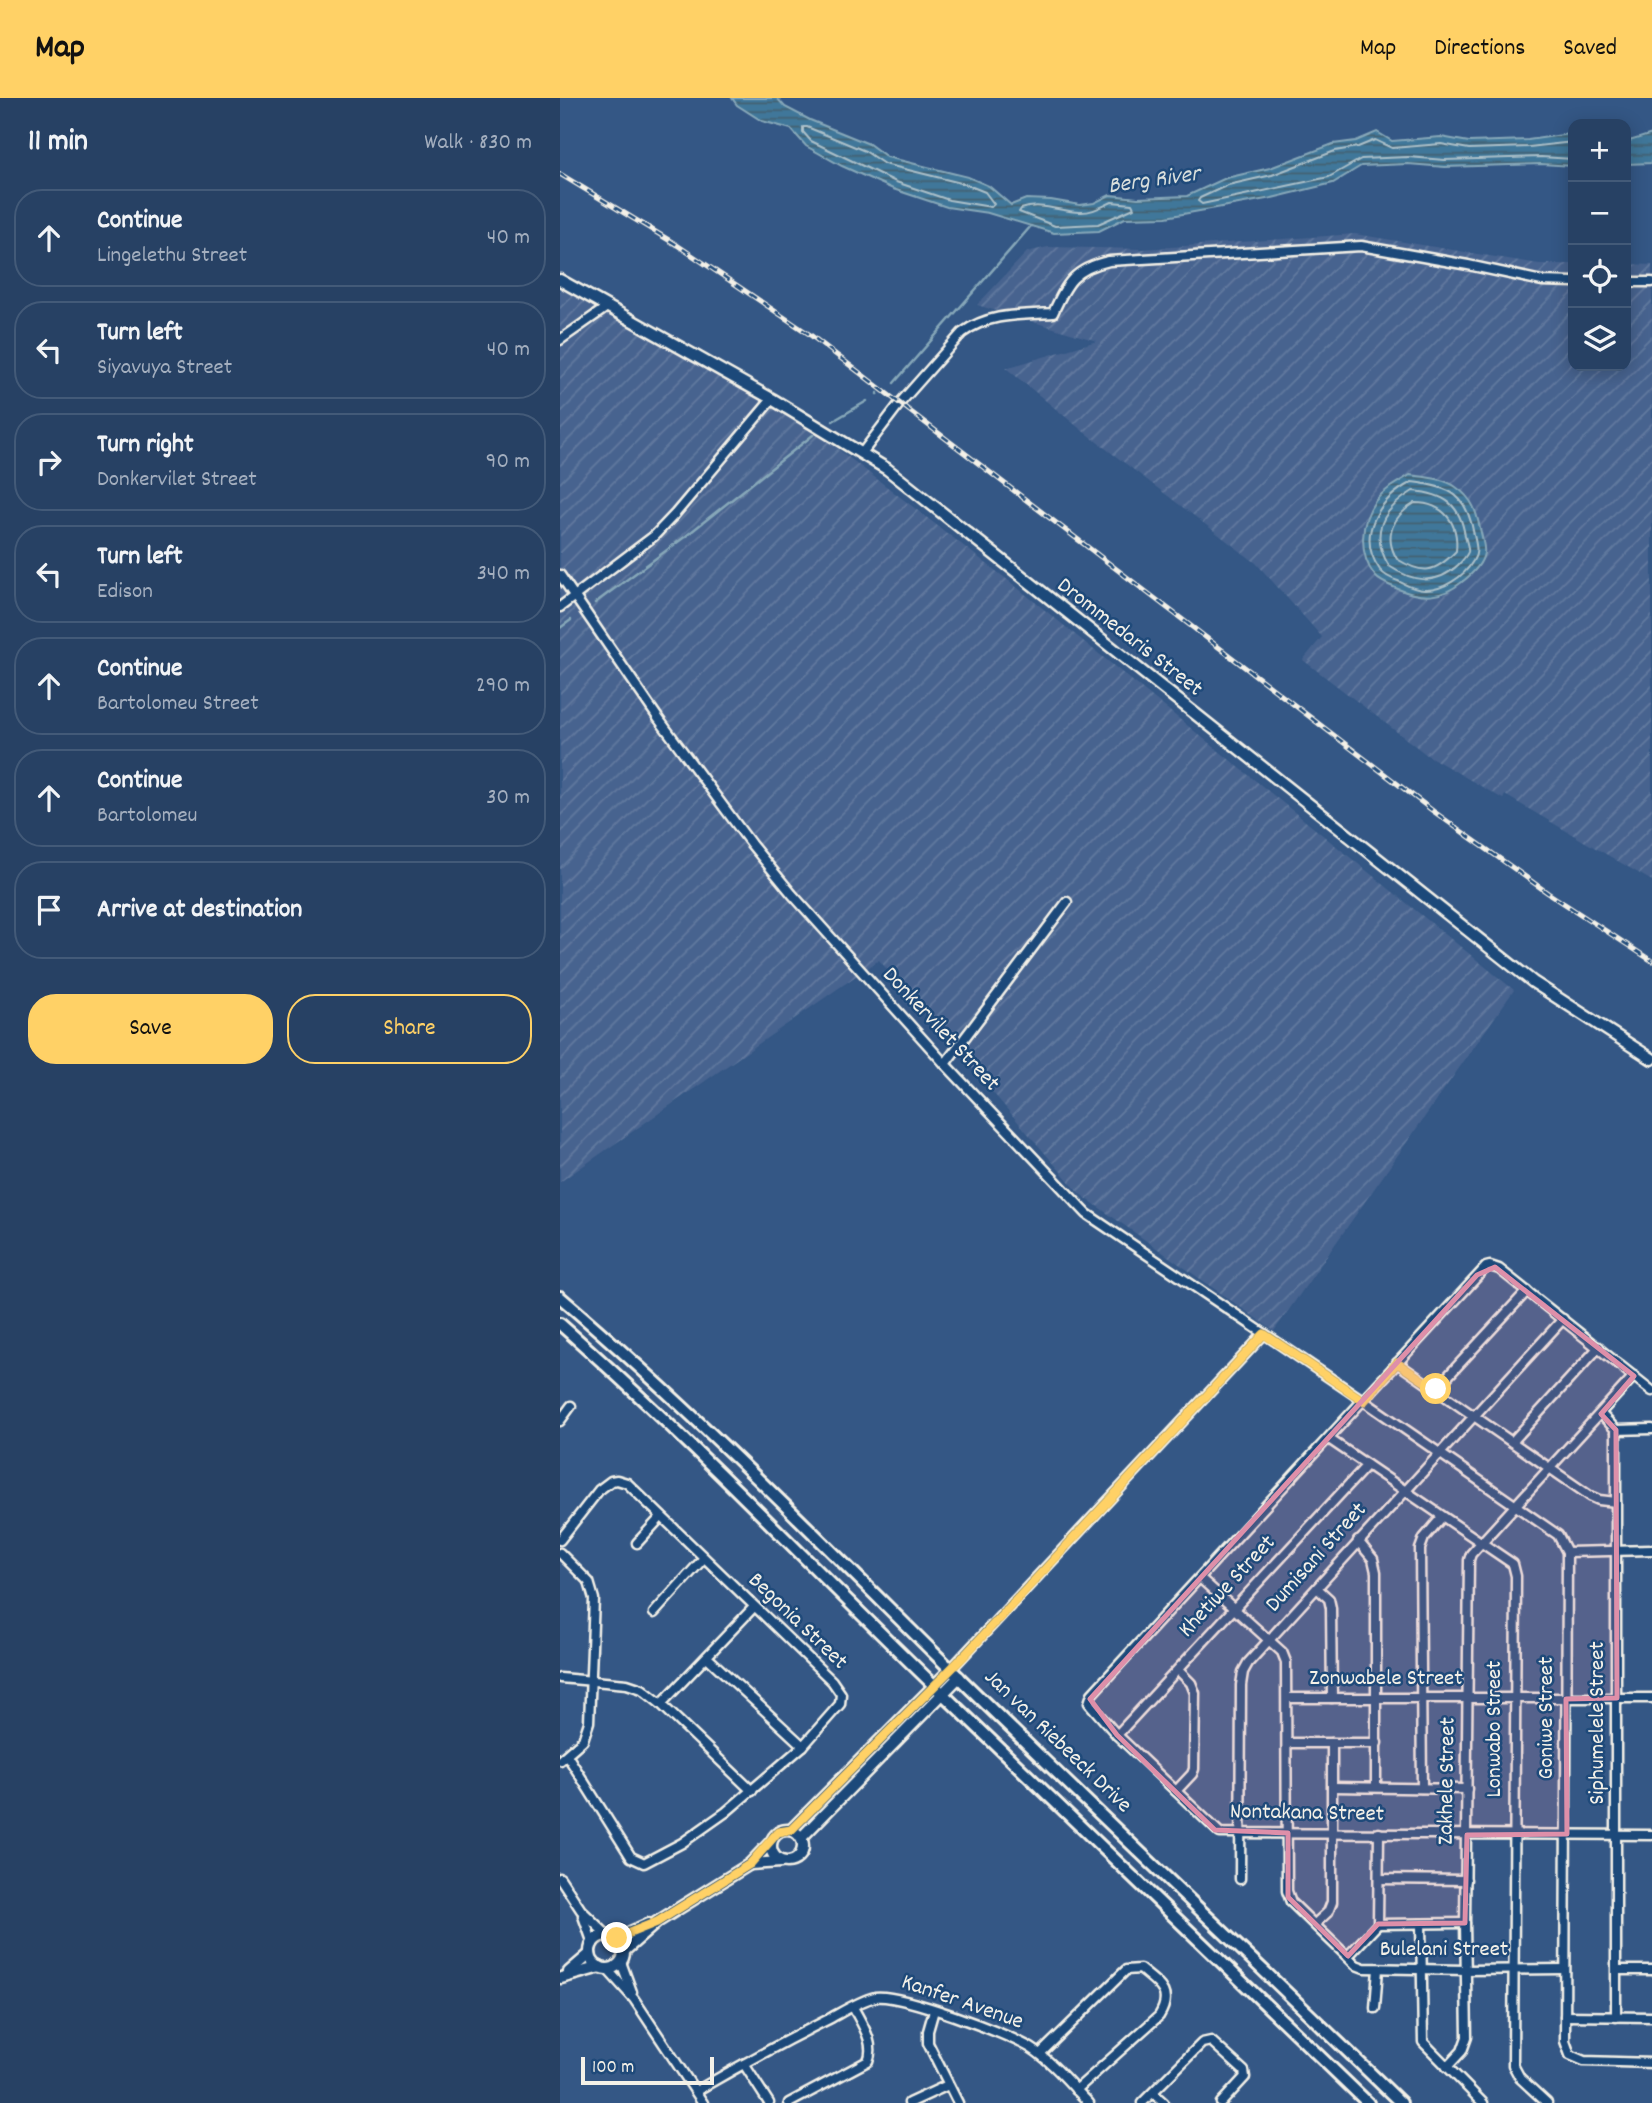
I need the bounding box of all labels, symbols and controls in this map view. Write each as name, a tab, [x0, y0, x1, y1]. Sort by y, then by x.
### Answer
text: Map	[35, 26, 85, 73]
text: Map	[1360, 32, 1396, 66]
text: Directions	[1434, 32, 1525, 66]
text: Saved	[1563, 32, 1617, 66]
map controls	[1568, 119, 1631, 371]
button: +	[1568, 119, 1631, 182]
text: 11 min	[28, 122, 88, 165]
text: Walk · 830 m	[424, 127, 532, 160]
water label: Berg River	[1106, 157, 1205, 204]
button: −	[1568, 182, 1631, 245]
text: Continue	[97, 203, 182, 240]
icon: ahead	[30, 219, 68, 257]
text: 40 m	[487, 222, 530, 255]
text: Lingelethu Street	[97, 240, 247, 273]
button: locate	[1568, 245, 1631, 308]
button: layers	[1568, 308, 1631, 371]
text: Turn left	[97, 315, 183, 352]
icon: left	[30, 331, 68, 369]
text: 40 m	[487, 334, 530, 367]
text: Siyavuya Street	[97, 352, 232, 385]
text: Turn right	[97, 427, 194, 464]
icon: right	[30, 443, 68, 481]
text: 90 m	[486, 446, 530, 479]
text: Donkervilet Street	[97, 464, 257, 497]
text: Turn left	[97, 539, 183, 576]
icon: left	[30, 555, 68, 593]
text: 340 m	[477, 558, 530, 591]
street label: Drommedaris Street	[1049, 570, 1209, 706]
text: Edison	[97, 576, 153, 609]
text: Continue	[97, 651, 182, 688]
icon: ahead	[30, 667, 68, 705]
text: 290 m	[476, 670, 530, 703]
text: Bartolomeu Street	[97, 688, 259, 721]
text: Continue	[97, 763, 182, 800]
icon: ahead	[30, 779, 68, 817]
text: 30 m	[486, 782, 530, 815]
text: Bartolomeu	[97, 800, 198, 833]
icon: arrive	[30, 891, 68, 929]
text: Arrive at destination	[97, 892, 302, 929]
street label: Donkervilet Street	[873, 960, 1007, 1100]
button: Save	[28, 994, 273, 1064]
button: Share	[287, 994, 532, 1064]
route start	[1420, 1373, 1451, 1404]
street label: Dumisani Street	[1258, 1496, 1376, 1620]
street label: Khetiwe Street	[1172, 1528, 1284, 1646]
street label: Begonia Street	[739, 1566, 855, 1678]
street label: Siphumelele Street	[1582, 1641, 1615, 1805]
street label: Goniwe Street	[1531, 1657, 1564, 1779]
street label: Lonwabo Street	[1479, 1660, 1512, 1798]
street label: Jan van Riebeeck Drive	[975, 1662, 1139, 1822]
street label: Zonwabele Street	[1309, 1663, 1463, 1696]
street label: Zakhele Street	[1430, 1717, 1466, 1845]
street label: Nontakana Street	[1230, 1796, 1384, 1832]
route end	[601, 1922, 632, 1953]
street label: Bulelani Street	[1380, 1934, 1508, 1967]
street label: Kanfer Avenue	[897, 1967, 1027, 2039]
scale bar	[581, 2054, 714, 2086]
text: 100 m	[592, 2055, 634, 2082]

